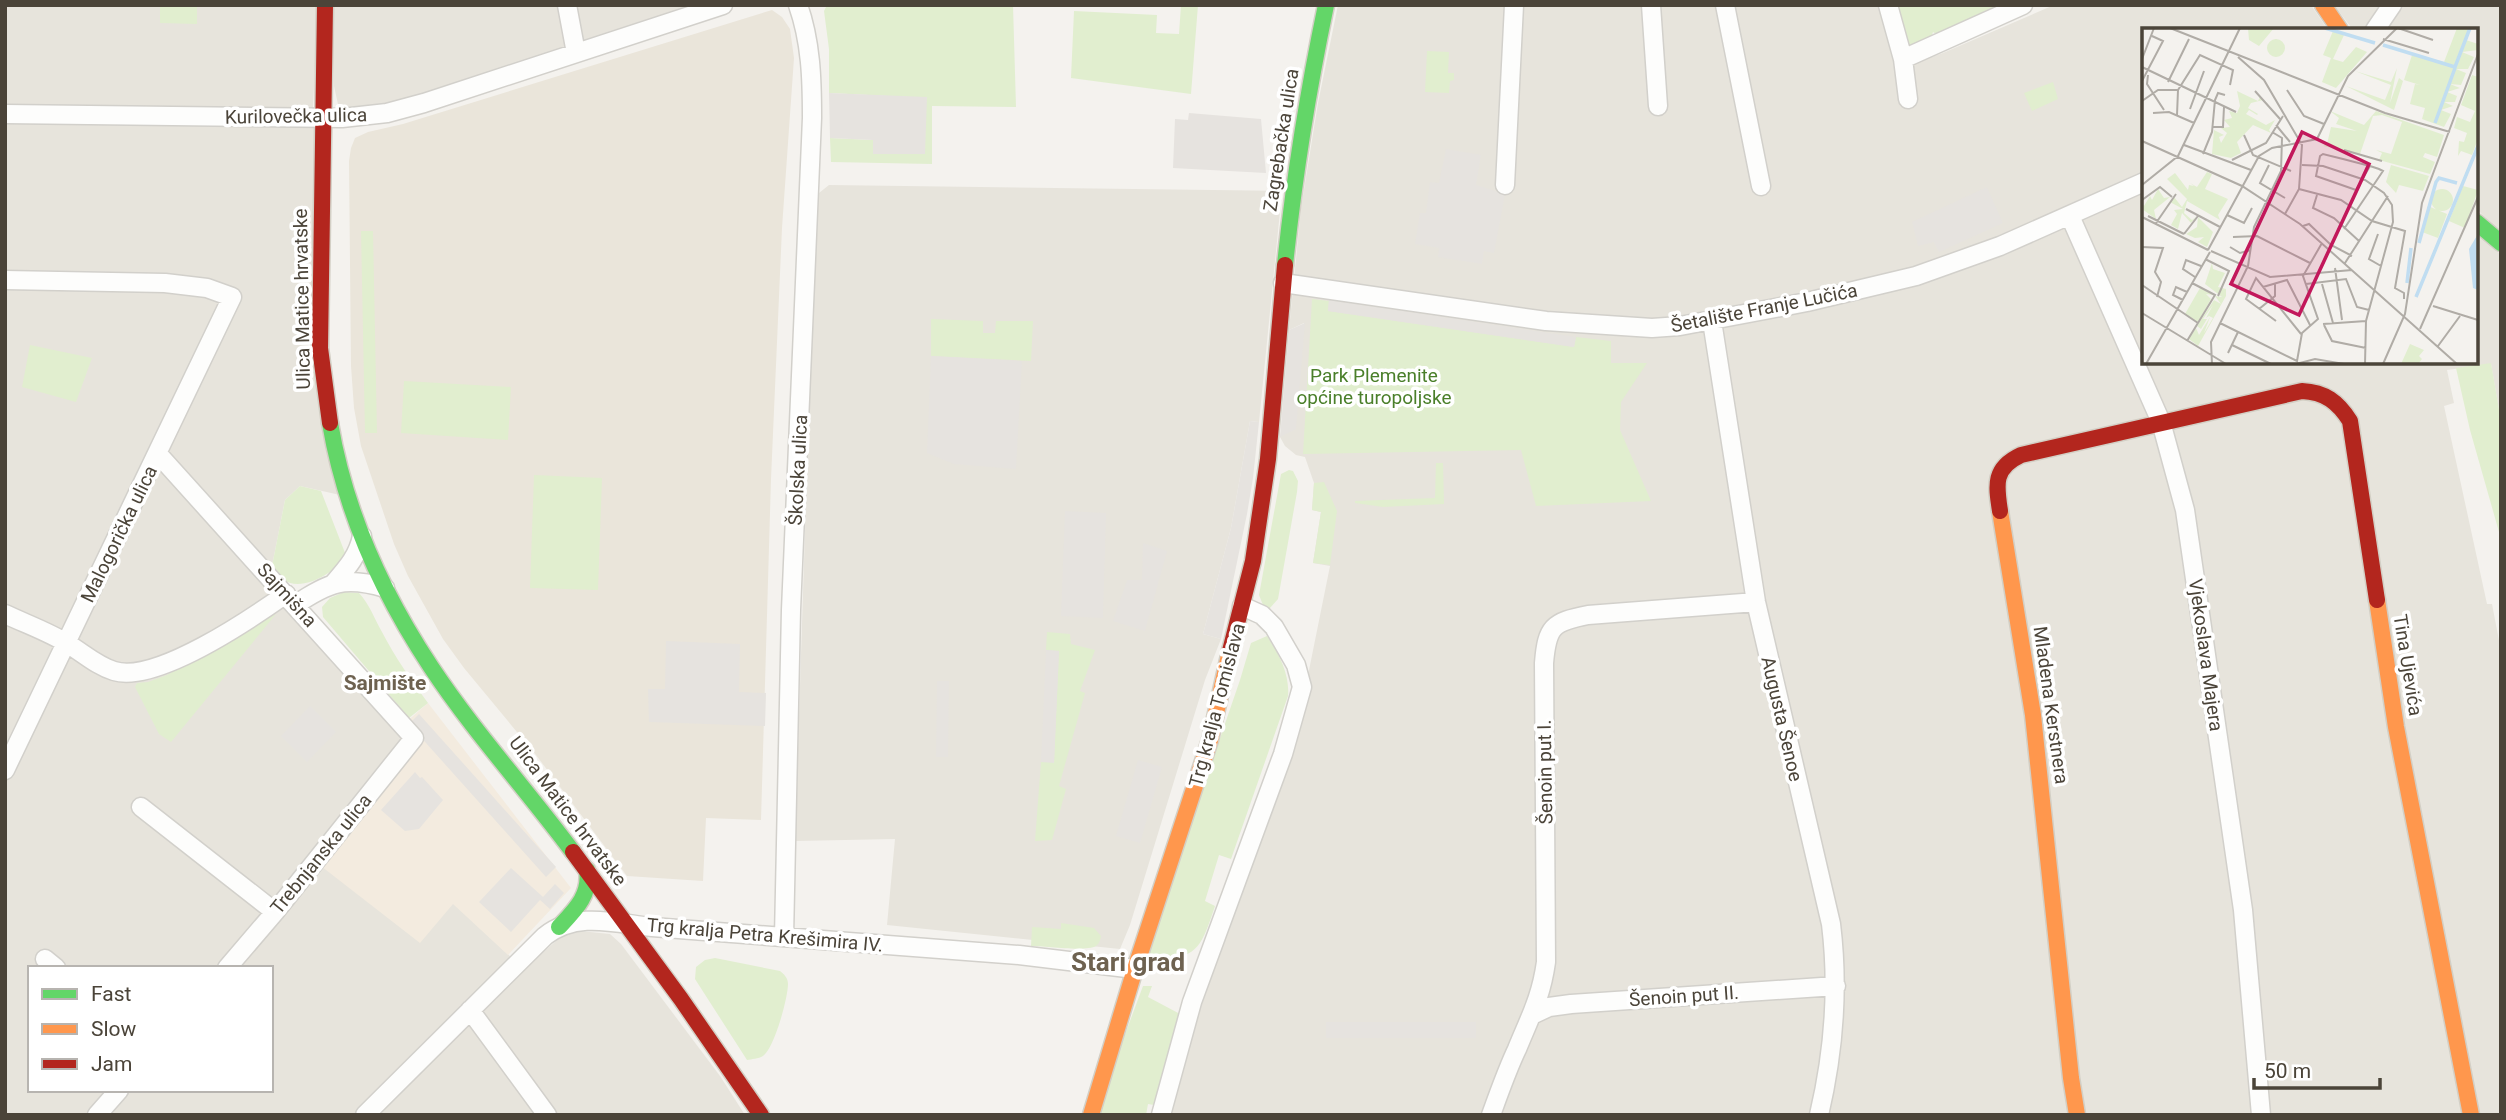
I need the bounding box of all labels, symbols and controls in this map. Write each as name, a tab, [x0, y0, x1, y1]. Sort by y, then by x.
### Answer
inset map	[2142, 28, 2478, 364]
street label: Zagrebačka ulica	[1258, 67, 1304, 213]
street label: Kurilovečka ulica	[225, 103, 367, 129]
street label: Ulica Matice hrvatske	[289, 208, 315, 390]
street label: Šetalište Franje Lučića	[1669, 279, 1859, 337]
park label: Park Plemenite općine turopoljske	[1296, 364, 1452, 409]
street label: Školska ulica	[784, 414, 812, 526]
street label: Malogorička ulica	[76, 462, 162, 606]
street label: Sajmišna	[252, 558, 322, 632]
street label: Vjekoslava Majera	[2184, 577, 2228, 733]
street label: Tina Ujevića	[2389, 613, 2427, 717]
street label: Trg kralja Tomislava	[1184, 621, 1250, 789]
street label: Mladena Kerstnera	[2029, 625, 2073, 785]
street label: Augusta Šenoe	[1756, 654, 1808, 784]
district label: Sajmište	[344, 671, 426, 695]
street label: Šenoin put I.	[1533, 719, 1557, 825]
street label: Ulica Matice hrvatske	[504, 732, 632, 890]
street label: Trebnjanska ulica	[265, 789, 377, 919]
street label: Trg kralja Petra Krešimira IV.	[646, 913, 884, 957]
district label: Stari grad	[1071, 947, 1185, 977]
legend	[28, 966, 273, 1092]
street label: Šenoin put II.	[1628, 981, 1740, 1011]
text: Fast	[91, 982, 132, 1006]
text: Slow	[91, 1017, 137, 1041]
scale bar	[2254, 1046, 2380, 1090]
text: Jam	[91, 1052, 132, 1076]
text: 50 m	[2264, 1059, 2311, 1083]

